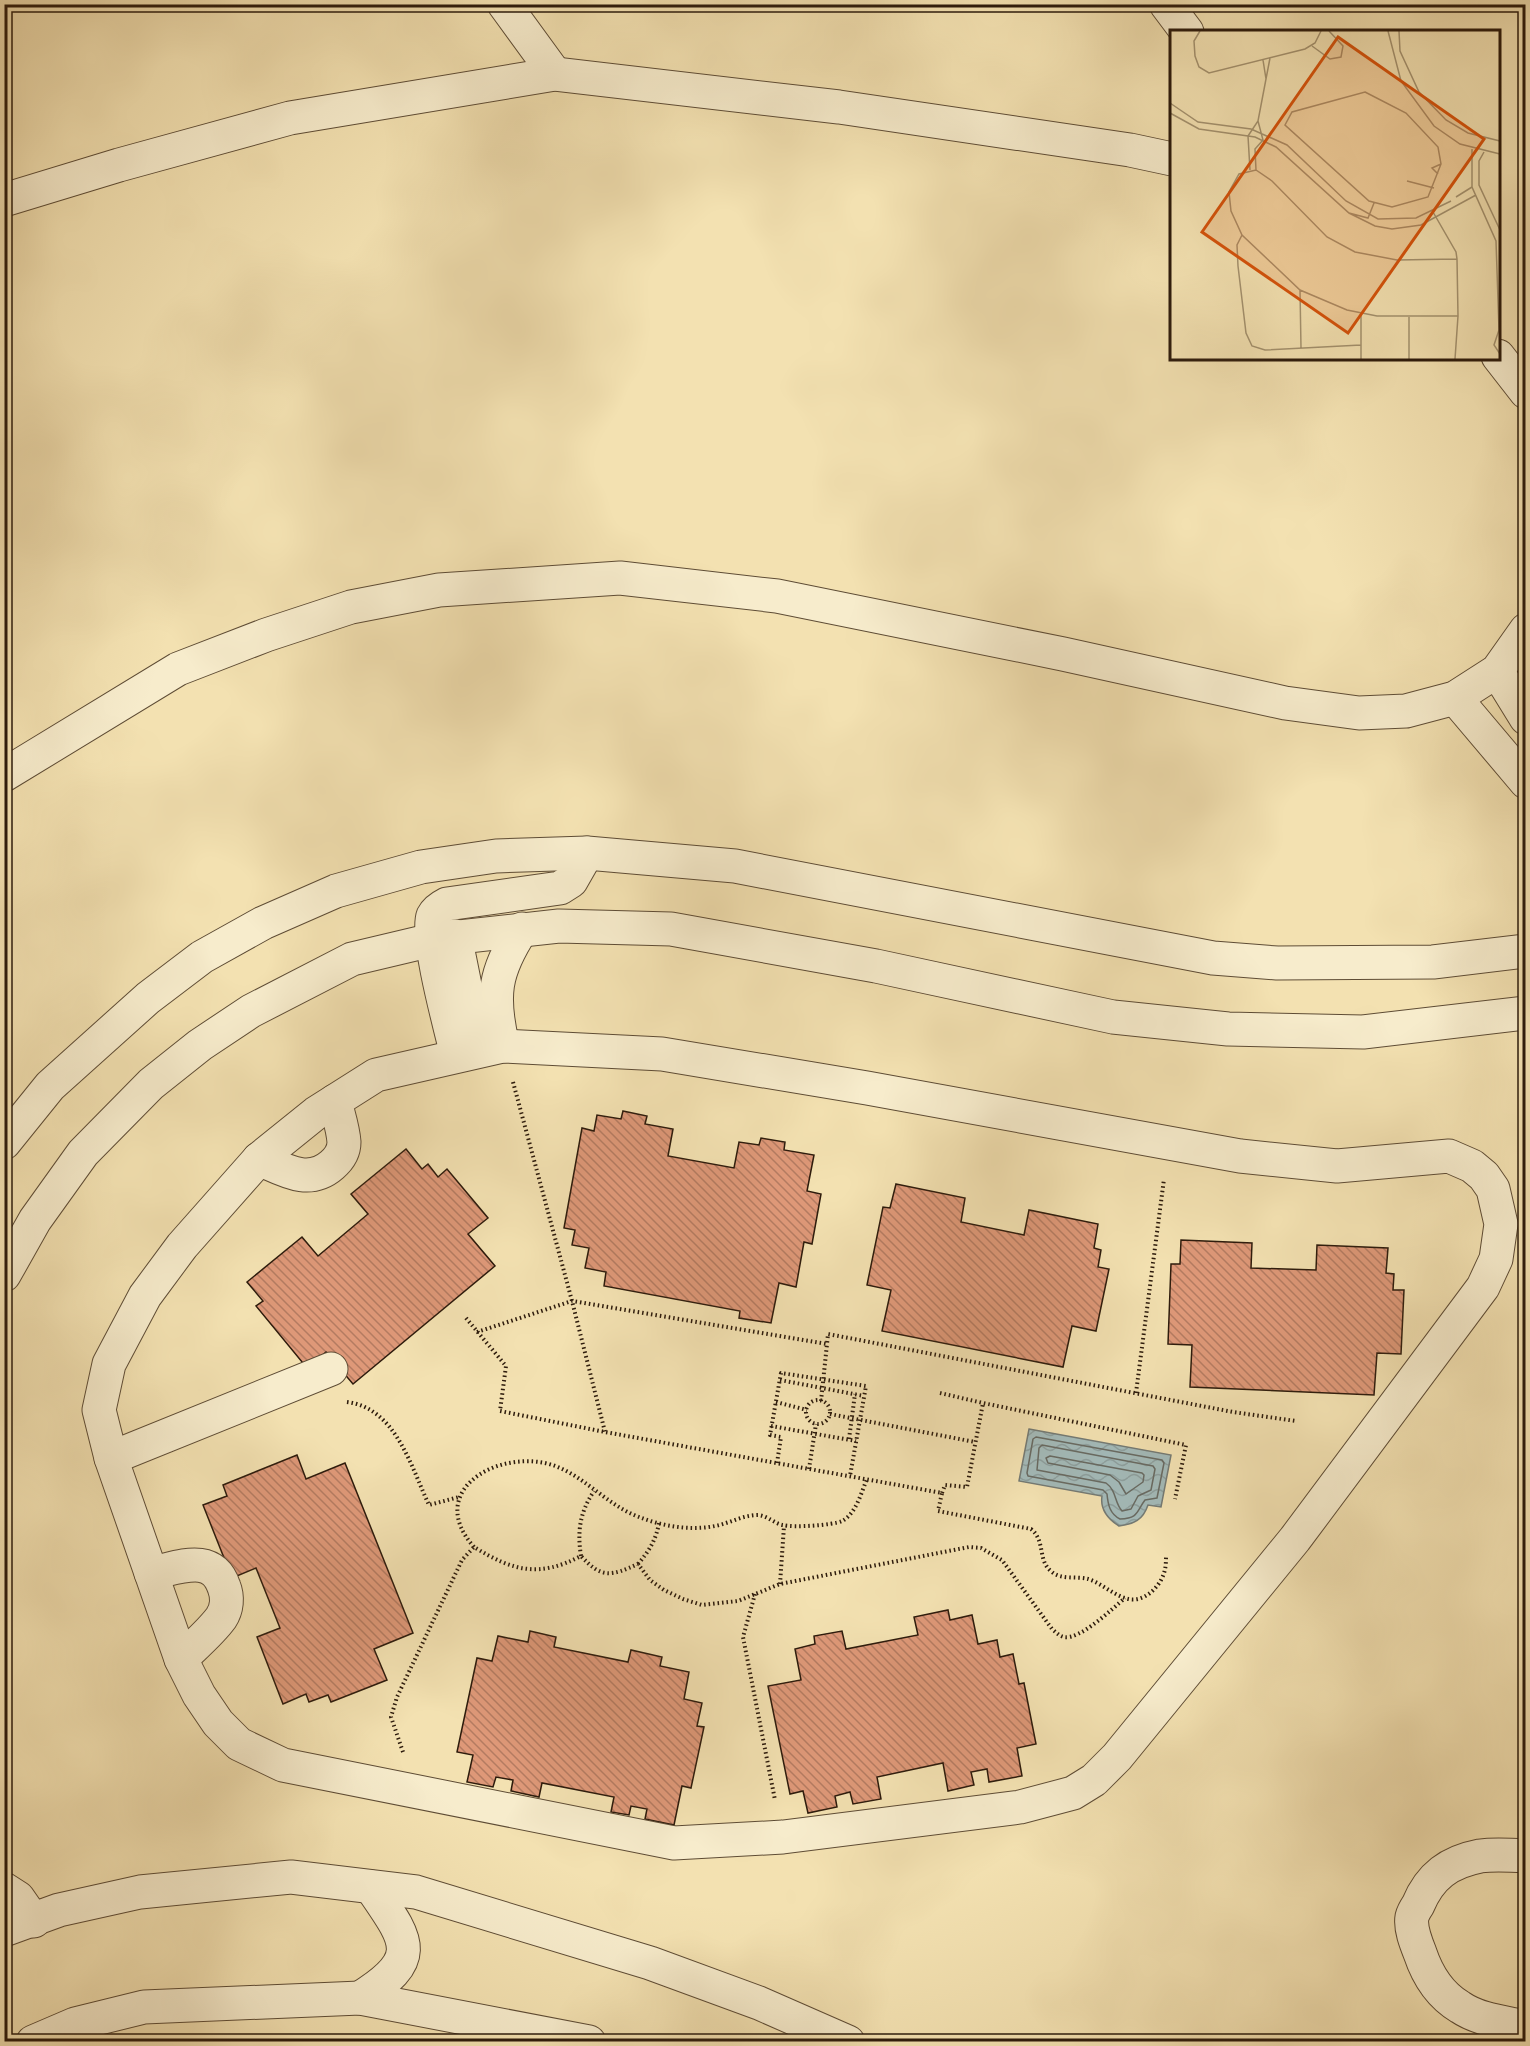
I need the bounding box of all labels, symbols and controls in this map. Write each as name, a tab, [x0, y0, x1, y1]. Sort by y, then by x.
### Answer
inset map	[1170, 30, 1500, 360]

